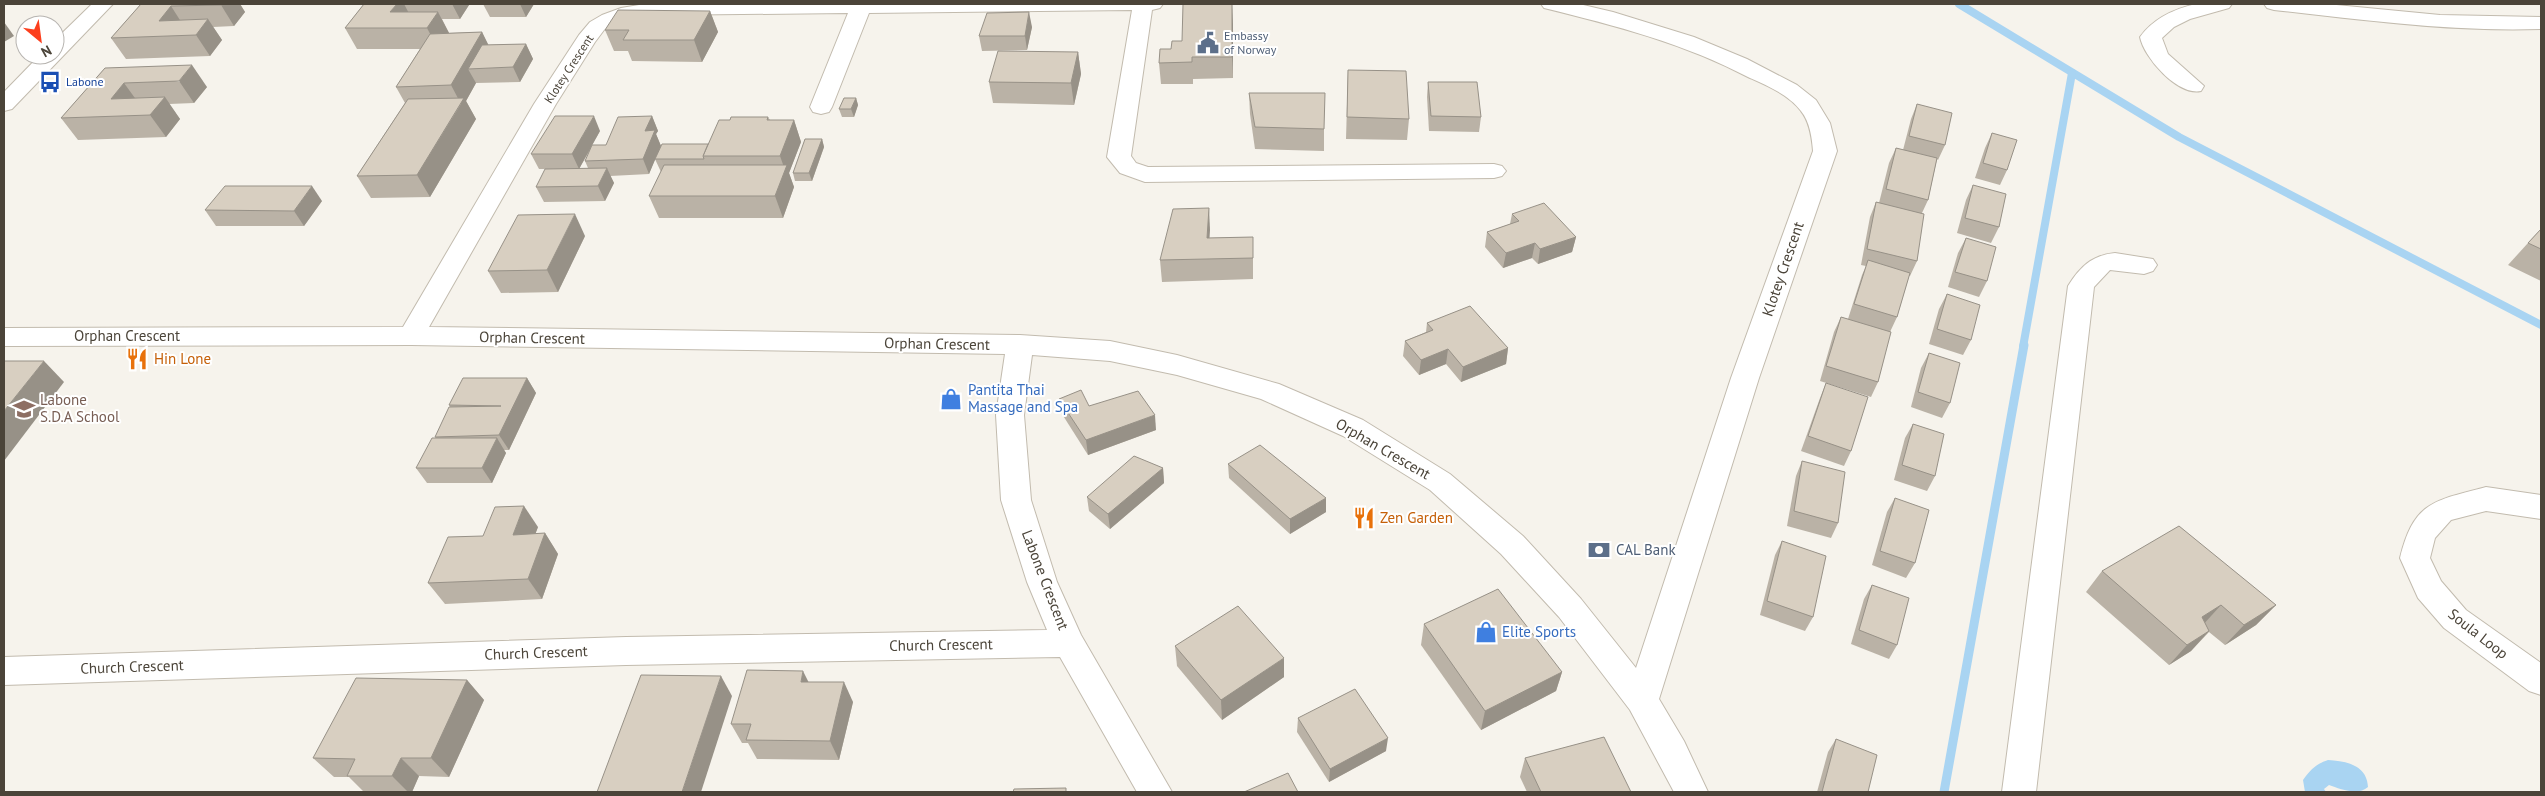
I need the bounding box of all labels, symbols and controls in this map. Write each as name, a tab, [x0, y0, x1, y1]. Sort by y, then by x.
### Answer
north arrow	[15, 15, 65, 65]
place label: Embassy of Norway	[1224, 28, 1277, 57]
public building icon: Embassy of Norway	[1195, 30, 1221, 56]
street label: Klotey Crescent	[541, 31, 596, 106]
text: N	[38, 41, 55, 61]
bus stop icon: Labone	[37, 69, 63, 95]
place label: Labone	[66, 74, 104, 89]
street label: Klotey Crescent	[1757, 219, 1808, 319]
street label: Orphan Crescent	[74, 326, 180, 345]
street label: Orphan Crescent	[479, 327, 585, 348]
street label: Orphan Crescent	[884, 333, 990, 354]
restaurant icon: Hin Lone	[124, 346, 150, 372]
place label: Hin Lone	[154, 349, 211, 368]
place label: Pantita Thai Massage and Spa	[968, 380, 1078, 416]
shop icon: Pantita Thai Massage and Spa	[938, 386, 964, 412]
place label: Labone S.D.A School	[40, 390, 120, 426]
school or university icon: Labone S.D.A School	[11, 396, 37, 422]
street label: Orphan Crescent	[1333, 414, 1434, 483]
restaurant icon: Zen Garden	[1351, 505, 1377, 531]
place label: Zen Garden	[1380, 508, 1453, 527]
street label: Labone Crescent	[1018, 527, 1073, 632]
bank icon: CAL Bank	[1586, 537, 1612, 563]
place label: CAL Bank	[1616, 540, 1676, 559]
street label: Soula Loop	[2444, 604, 2512, 663]
shop icon: Elite Sports	[1473, 619, 1499, 645]
place label: Elite Sports	[1502, 622, 1576, 641]
street label: Church Crescent	[889, 634, 993, 655]
street label: Church Crescent	[484, 641, 588, 664]
street label: Church Crescent	[80, 655, 184, 678]

